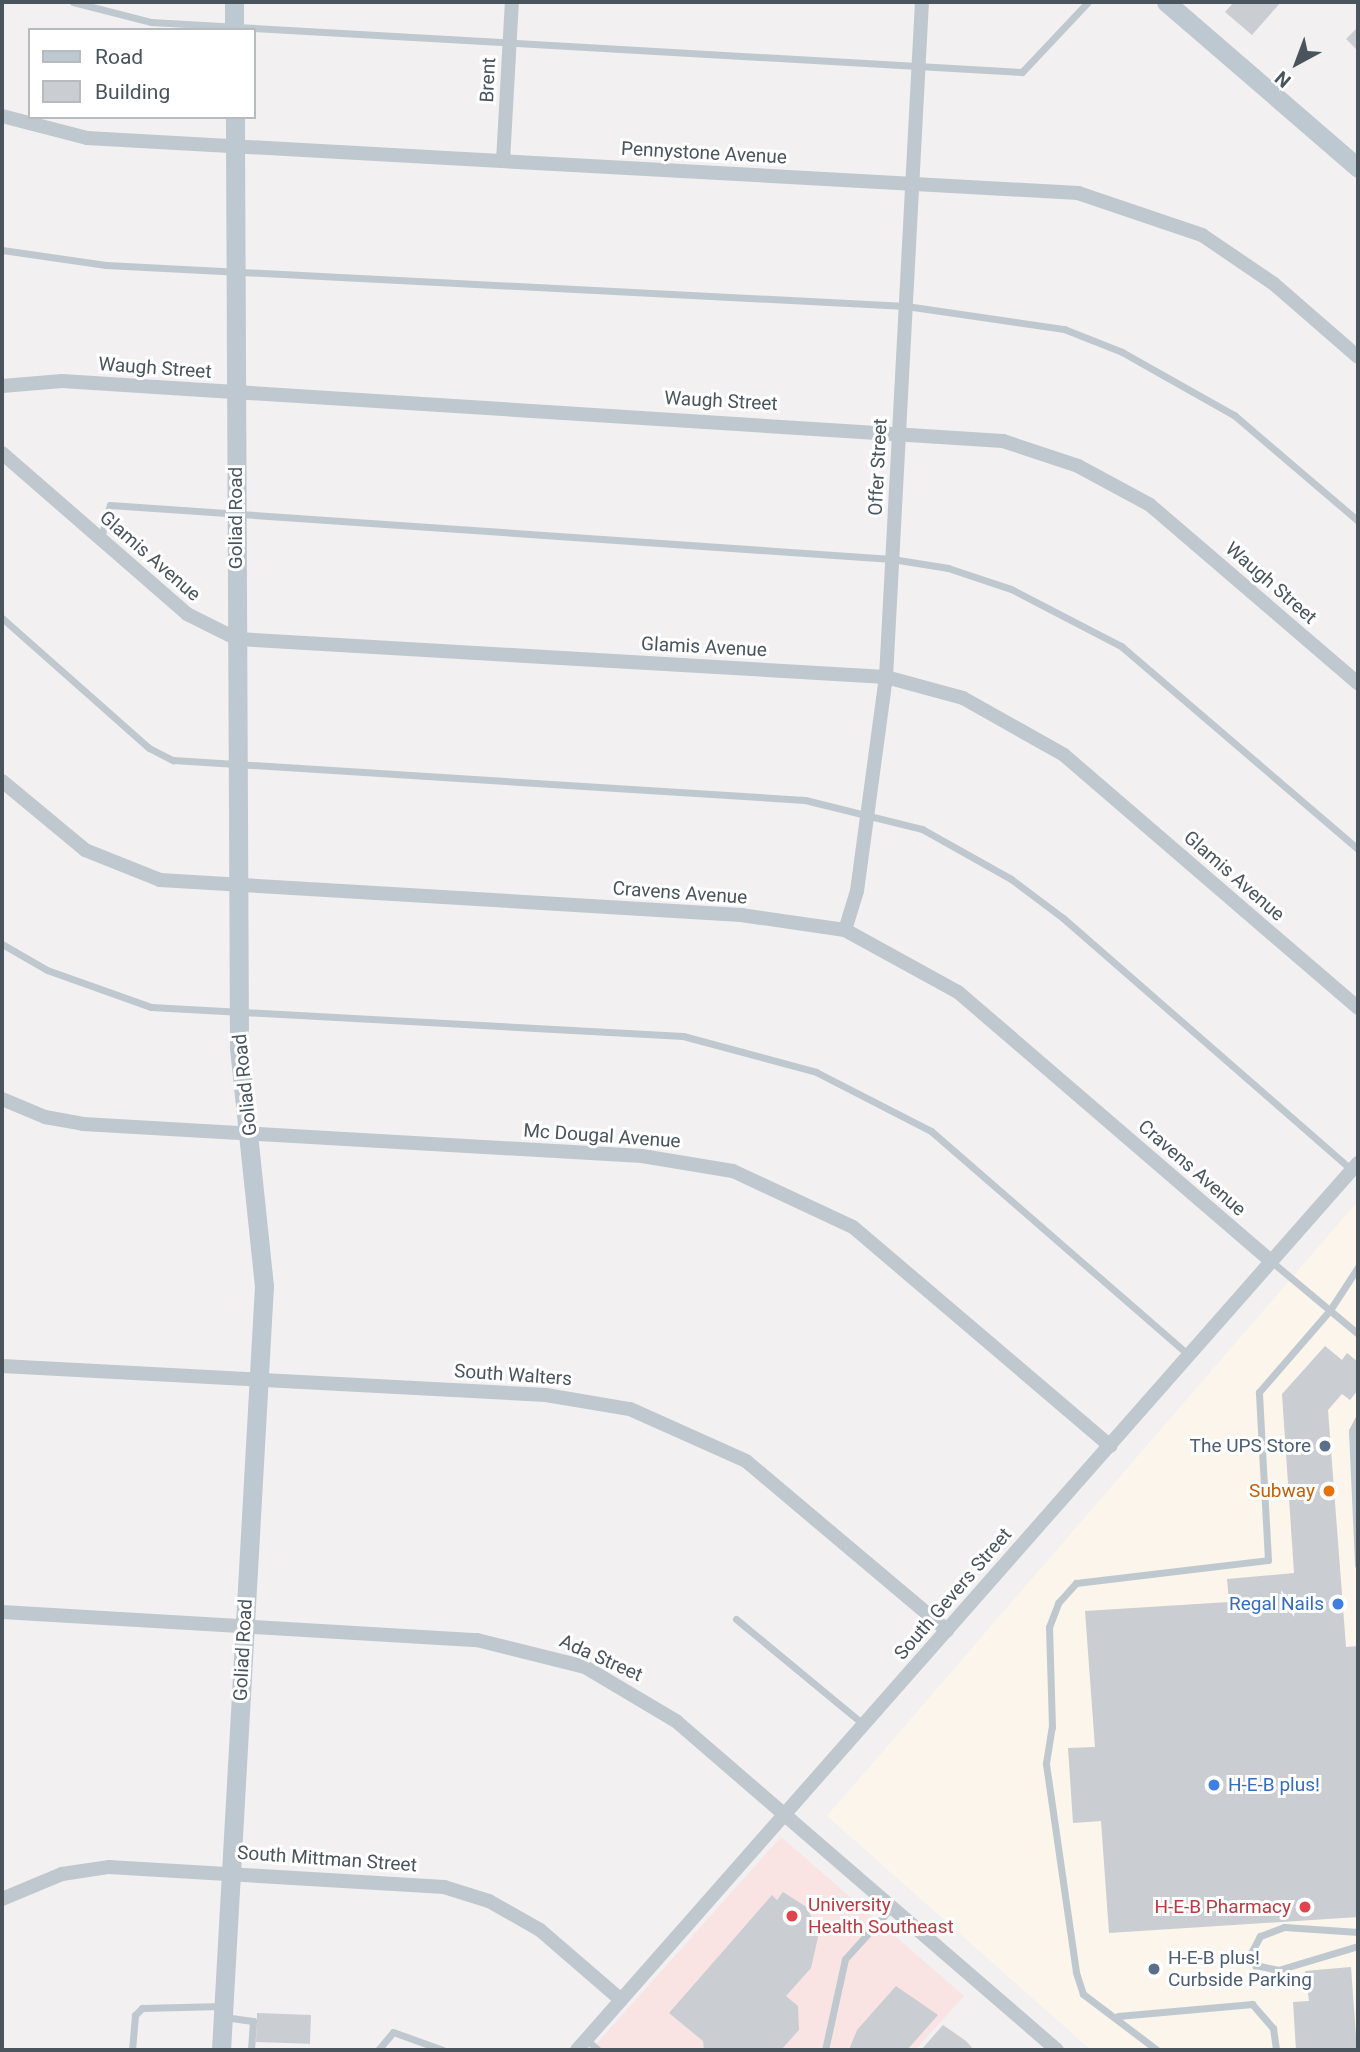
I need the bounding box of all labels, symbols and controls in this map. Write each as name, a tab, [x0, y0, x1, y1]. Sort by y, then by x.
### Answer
legend	[28, 28, 256, 119]
north arrow	[1262, 28, 1332, 98]
text: Road	[95, 45, 143, 69]
street label: Brent	[475, 57, 501, 103]
text: N	[1270, 66, 1295, 92]
text: Building	[95, 80, 170, 104]
street label: Pennystone Avenue	[621, 137, 787, 169]
street label: Waugh Street	[98, 353, 212, 383]
street label: Waugh Street	[664, 387, 778, 415]
street label: Offer Street	[864, 418, 892, 516]
street label: Goliad Road	[225, 467, 247, 569]
street label: Glamis Avenue	[95, 506, 205, 606]
street label: Waugh Street	[1221, 537, 1321, 629]
street label: Glamis Avenue	[641, 632, 767, 662]
street label: Glamis Avenue	[1179, 826, 1289, 926]
street label: Cravens Avenue	[612, 877, 748, 909]
street label: Goliad Road	[228, 1033, 262, 1137]
street label: Cravens Avenue	[1134, 1115, 1250, 1221]
street label: Mc Dougal Avenue	[523, 1119, 681, 1153]
street label: South Walters	[453, 1360, 573, 1390]
place label: The UPS Store	[1190, 1435, 1311, 1457]
marker: The UPS Store	[1317, 1438, 1333, 1454]
place label: Subway	[1249, 1480, 1315, 1502]
marker: Subway	[1321, 1483, 1337, 1499]
street label: South Gevers Street	[890, 1523, 1016, 1665]
place label: Regal Nails	[1229, 1593, 1324, 1615]
marker: Regal Nails	[1330, 1596, 1346, 1612]
street label: Goliad Road	[229, 1598, 257, 1702]
street label: Ada Street	[556, 1630, 646, 1686]
place label: H-E-B plus!	[1228, 1774, 1320, 1796]
marker: H-E-B plus!	[1206, 1777, 1222, 1793]
street label: South Mittman Street	[236, 1841, 418, 1877]
place label: University Health Southeast	[808, 1894, 954, 1938]
place label: H-E-B Pharmacy	[1154, 1896, 1291, 1918]
marker: H-E-B Pharmacy	[1297, 1899, 1313, 1915]
marker: University Health Southeast	[782, 1906, 802, 1926]
place label: H-E-B plus! Curbside Parking	[1168, 1947, 1312, 1991]
marker: H-E-B plus! Curbside Parking	[1146, 1961, 1162, 1977]

